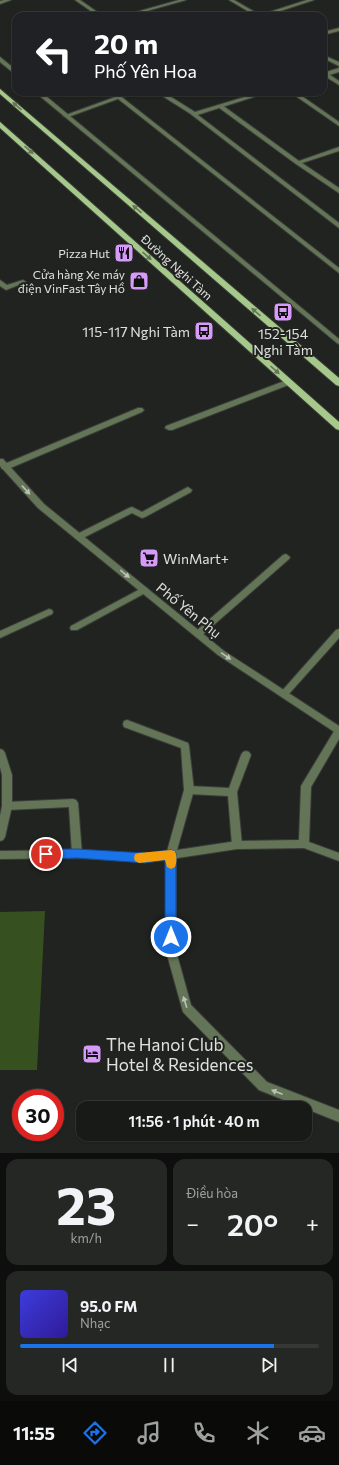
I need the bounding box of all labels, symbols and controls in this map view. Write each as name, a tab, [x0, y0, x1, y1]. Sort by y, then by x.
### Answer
text: 20 m	[94, 26, 158, 60]
icon: left	[28, 28, 80, 80]
text: Phố Yên Hoa	[94, 60, 197, 82]
one-way arrow	[12, 101, 22, 111]
one-way arrow	[24, 146, 34, 155]
one-way arrow	[132, 204, 142, 214]
street label: Đường Nghi Tàm	[138, 231, 215, 303]
restaurant icon: Pizza Hut	[113, 242, 135, 264]
place label: Pizza Hut	[58, 246, 110, 260]
one-way arrow	[141, 251, 152, 260]
place label: Cửa hàng Xe máy điện VinFast Tây Hồ	[18, 267, 125, 295]
shop icon: Cửa hàng Xe máy điện VinFast Tây Hồ	[128, 270, 150, 292]
bus stop icon: 152-154 Nghi Tàm	[272, 301, 294, 323]
one-way arrow	[251, 308, 262, 317]
bus stop icon: 115-117 Nghi Tàm	[193, 320, 215, 342]
place label: 115-117 Nghi Tàm	[82, 323, 190, 340]
place label: 152-154 Nghi Tàm	[253, 325, 313, 358]
one-way arrow	[270, 365, 280, 375]
one-way arrow	[22, 484, 31, 495]
supermarket icon: WinMart+	[138, 547, 160, 569]
place label: WinMart+	[163, 550, 229, 567]
one-way arrow	[119, 570, 130, 579]
street label: Phố Yên Phụ	[153, 579, 225, 641]
one-way arrow	[221, 652, 231, 660]
pin	[29, 837, 63, 871]
icon: arrive	[35, 843, 57, 865]
position arrow	[150, 916, 192, 958]
one-way arrow	[182, 996, 188, 1008]
place label: The Hanoi Club Hotel & Residences	[106, 1034, 253, 1075]
hotel icon: The Hanoi Club Hotel & Residences	[81, 1043, 103, 1065]
one-way arrow	[270, 1088, 282, 1094]
speed limit sign: 30	[12, 1089, 64, 1141]
text: 11:56 · 1 phút · 40 m	[129, 1112, 260, 1130]
text: 23	[56, 1172, 116, 1236]
text: Điều hòa	[187, 1185, 238, 1201]
text: 20°	[227, 1205, 278, 1242]
text: −	[187, 1210, 199, 1237]
text: +	[306, 1210, 319, 1237]
text: km/h	[70, 1230, 102, 1246]
text: 95.0 FM	[80, 1297, 138, 1315]
text: Nhạc	[80, 1315, 110, 1331]
icon: previous	[59, 1354, 81, 1376]
icon: pause	[158, 1354, 180, 1376]
icon: next	[258, 1354, 280, 1376]
icon: directions	[81, 1419, 109, 1447]
icon: music	[135, 1419, 163, 1447]
icon: phone	[190, 1419, 218, 1447]
icon: climate	[244, 1419, 272, 1447]
icon: car	[298, 1419, 326, 1447]
text: 11:55	[13, 1422, 55, 1444]

